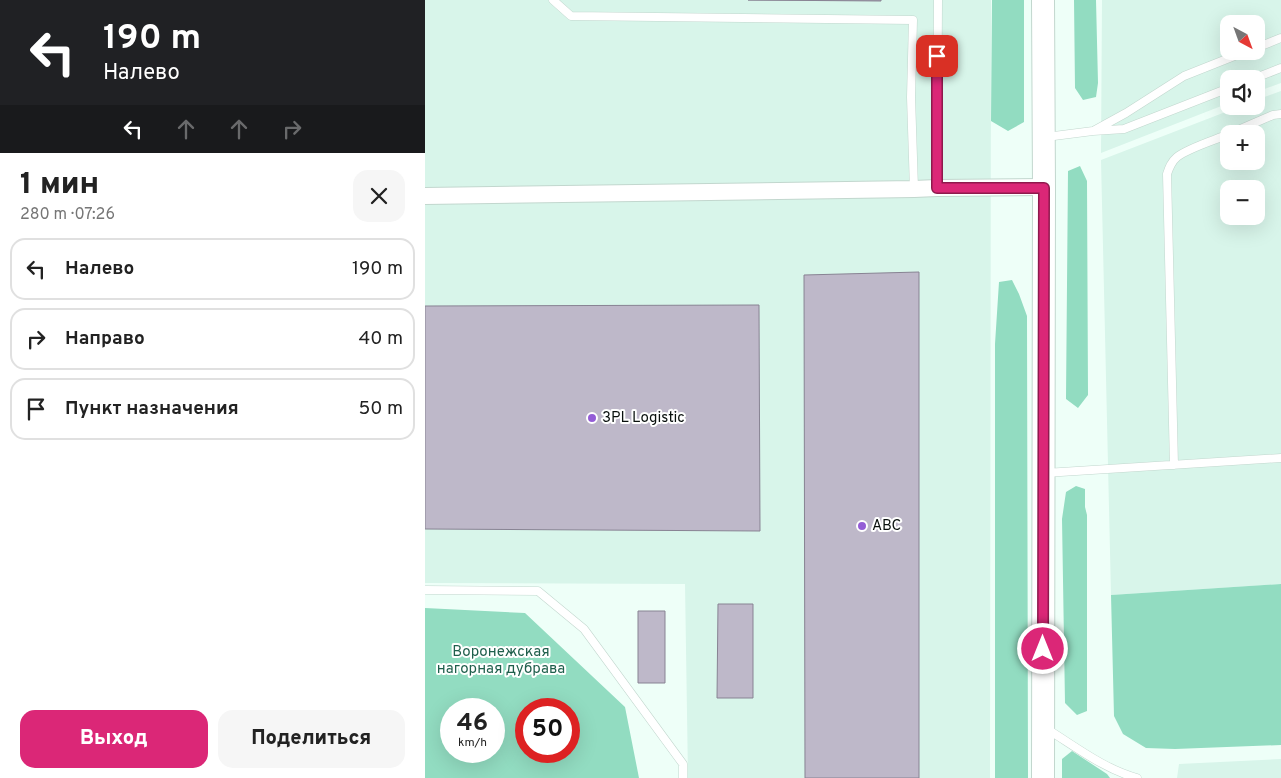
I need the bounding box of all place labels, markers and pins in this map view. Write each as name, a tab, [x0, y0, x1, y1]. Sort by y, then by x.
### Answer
pin	[916, 35, 958, 77]
place label: 3PL Logistic	[602, 409, 685, 428]
marker: 3PL Logistic	[586, 412, 598, 424]
place label: ABC	[872, 517, 901, 536]
marker: ABC	[856, 520, 868, 532]

